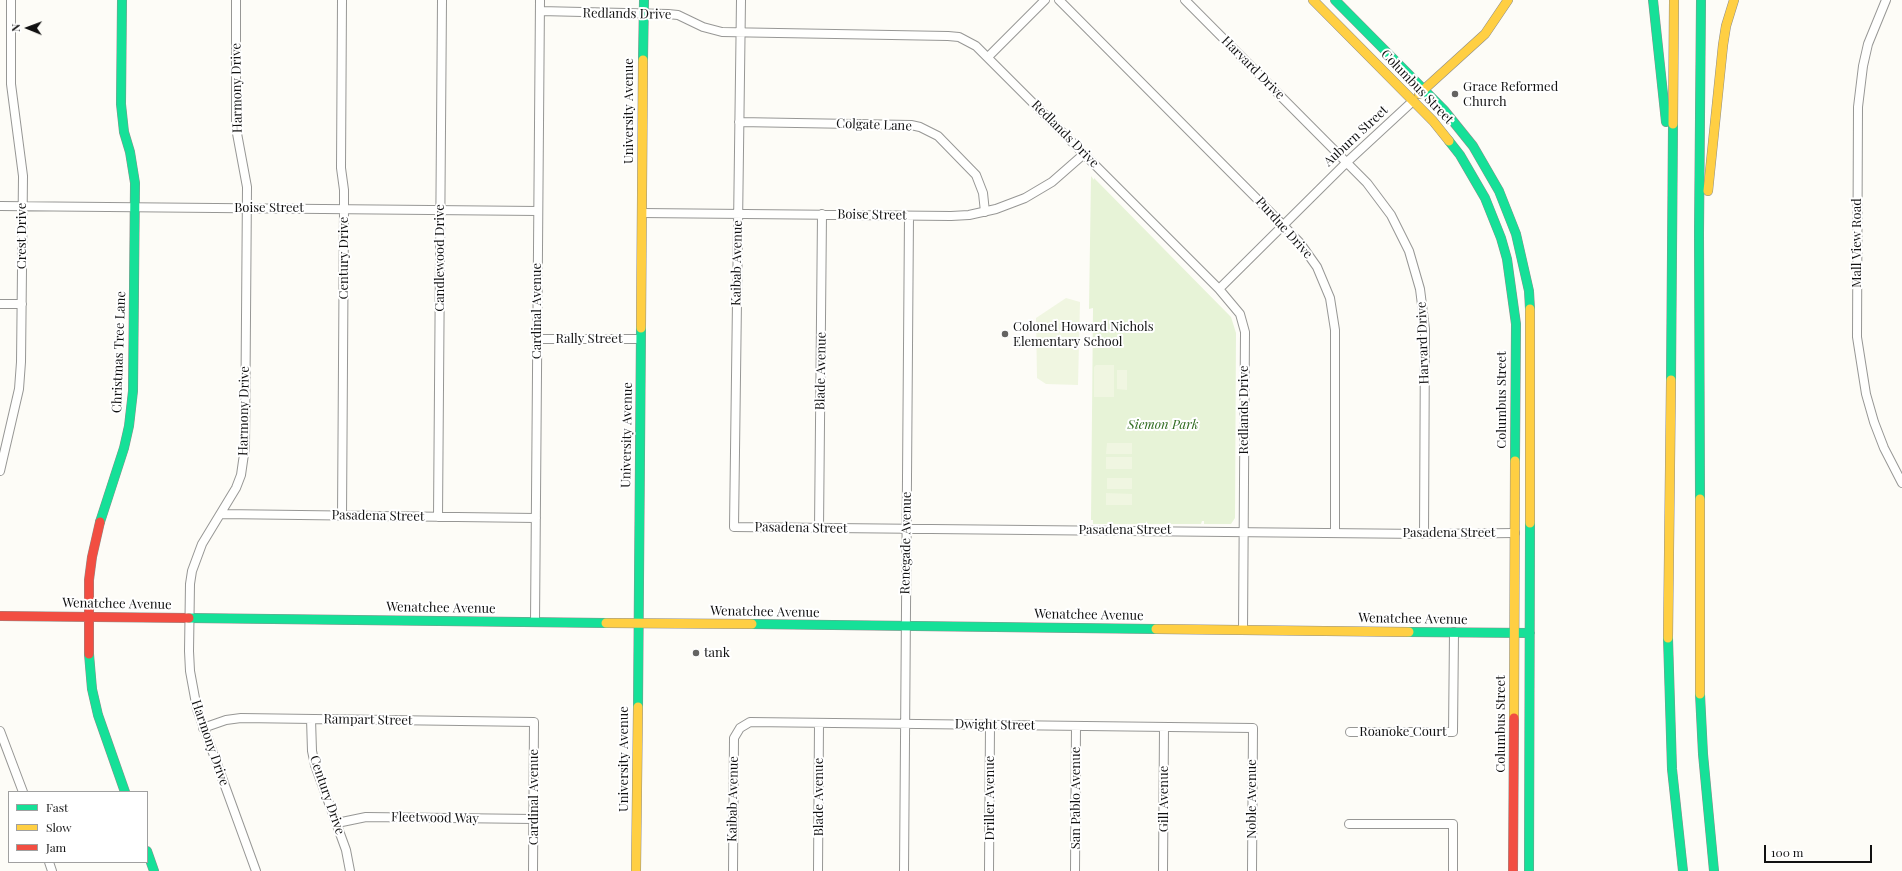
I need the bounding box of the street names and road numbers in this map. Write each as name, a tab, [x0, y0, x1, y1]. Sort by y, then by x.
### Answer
street label: Redlands Drive	[582, 5, 672, 23]
street label: Harvard Drive	[1218, 33, 1288, 103]
street label: Harmony Drive	[228, 43, 246, 133]
street label: Columbus Street	[1377, 46, 1457, 128]
street label: University Avenue	[621, 58, 637, 164]
street label: Redlands Drive	[1028, 97, 1102, 171]
street label: Auburn Street	[1321, 102, 1391, 170]
street label: Colgate Lane	[836, 116, 912, 134]
street label: Purdue Drive	[1252, 194, 1316, 262]
street label: Mall View Road	[1849, 198, 1865, 288]
street label: Boise Street	[234, 200, 304, 216]
street label: Crest Drive	[14, 203, 30, 269]
street label: Candlewood Drive	[432, 204, 448, 312]
street label: Boise Street	[837, 207, 907, 223]
street label: Century Drive	[336, 217, 352, 299]
street label: Kaibab Avenue	[728, 220, 746, 306]
street label: Cardinal Avenue	[529, 263, 545, 359]
street label: Christmas Tree Lane	[109, 291, 129, 413]
street label: Harvard Drive	[1414, 301, 1432, 385]
street label: Rally Street	[555, 331, 623, 347]
street label: Blade Avenue	[813, 332, 829, 410]
street label: Columbus Street	[1494, 351, 1510, 449]
street label: Harmony Drive	[235, 366, 253, 456]
street label: Redlands Drive	[1236, 366, 1252, 454]
street label: University Avenue	[618, 382, 636, 488]
street label: Renegade Avenue	[897, 491, 915, 595]
street label: Pasadena Street	[331, 507, 425, 525]
street label: Pasadena Street	[754, 519, 848, 537]
street label: Pasadena Street	[1079, 522, 1171, 538]
street label: Pasadena Street	[1403, 525, 1495, 541]
street label: Wenatchee Avenue	[62, 595, 172, 613]
street label: Wenatchee Avenue	[386, 599, 496, 617]
street label: Wenatchee Avenue	[710, 603, 820, 621]
street label: Wenatchee Avenue	[1034, 606, 1144, 624]
street label: Wenatchee Avenue	[1358, 610, 1468, 628]
street label: Columbus Street	[1493, 675, 1509, 773]
street label: Harmony Drive	[188, 698, 232, 788]
street label: University Avenue	[616, 706, 632, 812]
street label: Rampart Street	[323, 711, 413, 729]
street label: Dwight Street	[955, 716, 1035, 734]
street label: Roanoke Court	[1359, 724, 1447, 740]
street label: San Pablo Avenue	[1068, 747, 1084, 849]
street label: Cardinal Avenue	[526, 749, 542, 845]
street label: Century Drive	[306, 753, 348, 837]
street label: Kaibab Avenue	[724, 756, 742, 842]
street label: Driller Avenue	[982, 756, 998, 840]
street label: Blade Avenue	[811, 758, 827, 836]
street label: Noble Avenue	[1244, 759, 1260, 839]
street label: Gill Avenue	[1156, 766, 1172, 832]
street label: Fleetwood Way	[391, 809, 479, 827]

